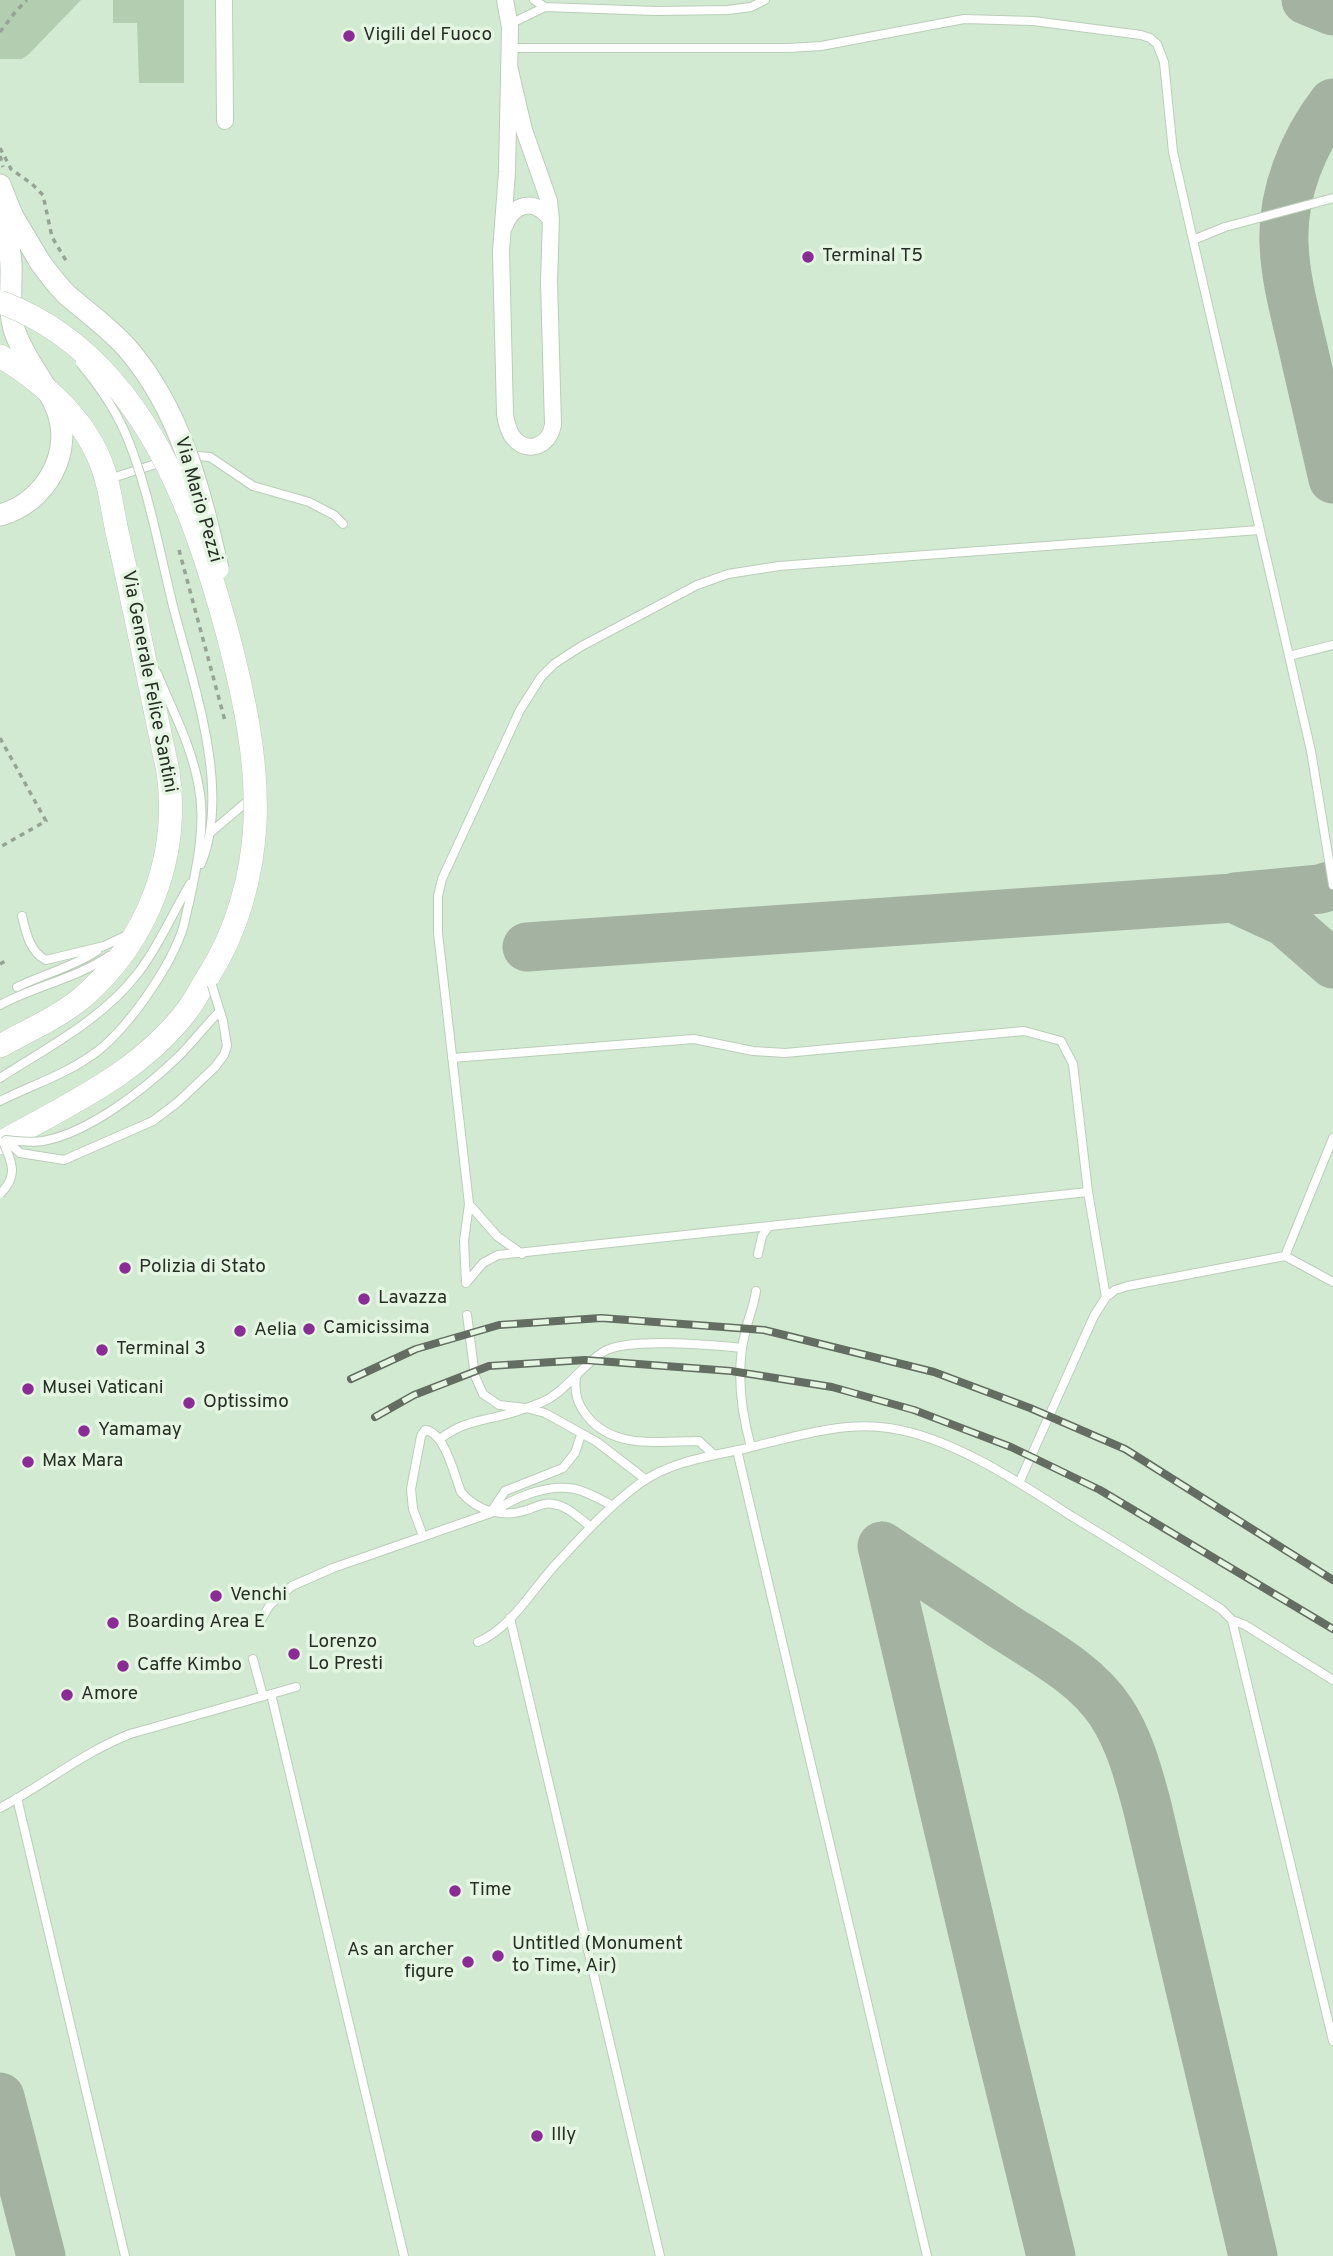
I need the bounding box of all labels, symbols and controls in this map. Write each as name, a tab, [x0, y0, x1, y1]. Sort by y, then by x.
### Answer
place label: Vigili del Fuoco	[363, 25, 492, 47]
marker: Vigili del Fuoco	[341, 28, 357, 44]
place label: Terminal T5	[822, 246, 923, 268]
marker: Terminal T5	[800, 249, 816, 265]
street label: Via Mario Pezzi	[168, 434, 226, 566]
street label: Via Generale Felice Santini	[115, 569, 181, 795]
place label: Polizia di Stato	[139, 1257, 266, 1279]
marker: Polizia di Stato	[117, 1260, 133, 1276]
place label: Lavazza	[378, 1288, 447, 1310]
marker: Lavazza	[356, 1291, 372, 1307]
place label: Camicissima	[323, 1318, 430, 1340]
place label: Aelia	[254, 1320, 297, 1342]
marker: Camicissima	[301, 1321, 317, 1337]
marker: Aelia	[232, 1323, 248, 1339]
place label: Terminal 3	[116, 1339, 206, 1361]
marker: Terminal 3	[94, 1342, 110, 1358]
place label: Musei Vaticani	[42, 1378, 164, 1400]
marker: Musei Vaticani	[20, 1381, 36, 1397]
place label: Optissimo	[203, 1392, 289, 1414]
marker: Optissimo	[181, 1395, 197, 1411]
place label: Yamamay	[98, 1420, 182, 1442]
marker: Yamamay	[76, 1423, 92, 1439]
place label: Max Mara	[42, 1451, 123, 1473]
marker: Max Mara	[20, 1454, 36, 1470]
place label: Venchi	[230, 1585, 287, 1607]
marker: Venchi	[208, 1588, 224, 1604]
place label: Boarding Area E	[127, 1612, 265, 1634]
marker: Boarding Area E	[105, 1615, 121, 1631]
place label: Lorenzo Lo Presti	[308, 1632, 383, 1676]
marker: Lorenzo Lo Presti	[286, 1646, 302, 1662]
place label: Caffe Kimbo	[137, 1655, 242, 1677]
marker: Caffe Kimbo	[115, 1658, 131, 1674]
place label: Amore	[81, 1684, 138, 1706]
marker: Amore	[59, 1687, 75, 1703]
place label: Time	[469, 1880, 512, 1902]
marker: Time	[447, 1883, 463, 1899]
place label: Untitled (Monument to Time, Air)	[512, 1934, 683, 1978]
place label: As an archer figure	[347, 1940, 454, 1984]
marker: Untitled (Monument to Time, Air)	[490, 1948, 506, 1964]
marker: As an archer figure	[460, 1954, 476, 1970]
place label: Illy	[551, 2125, 576, 2147]
marker: Illy	[529, 2128, 545, 2144]

